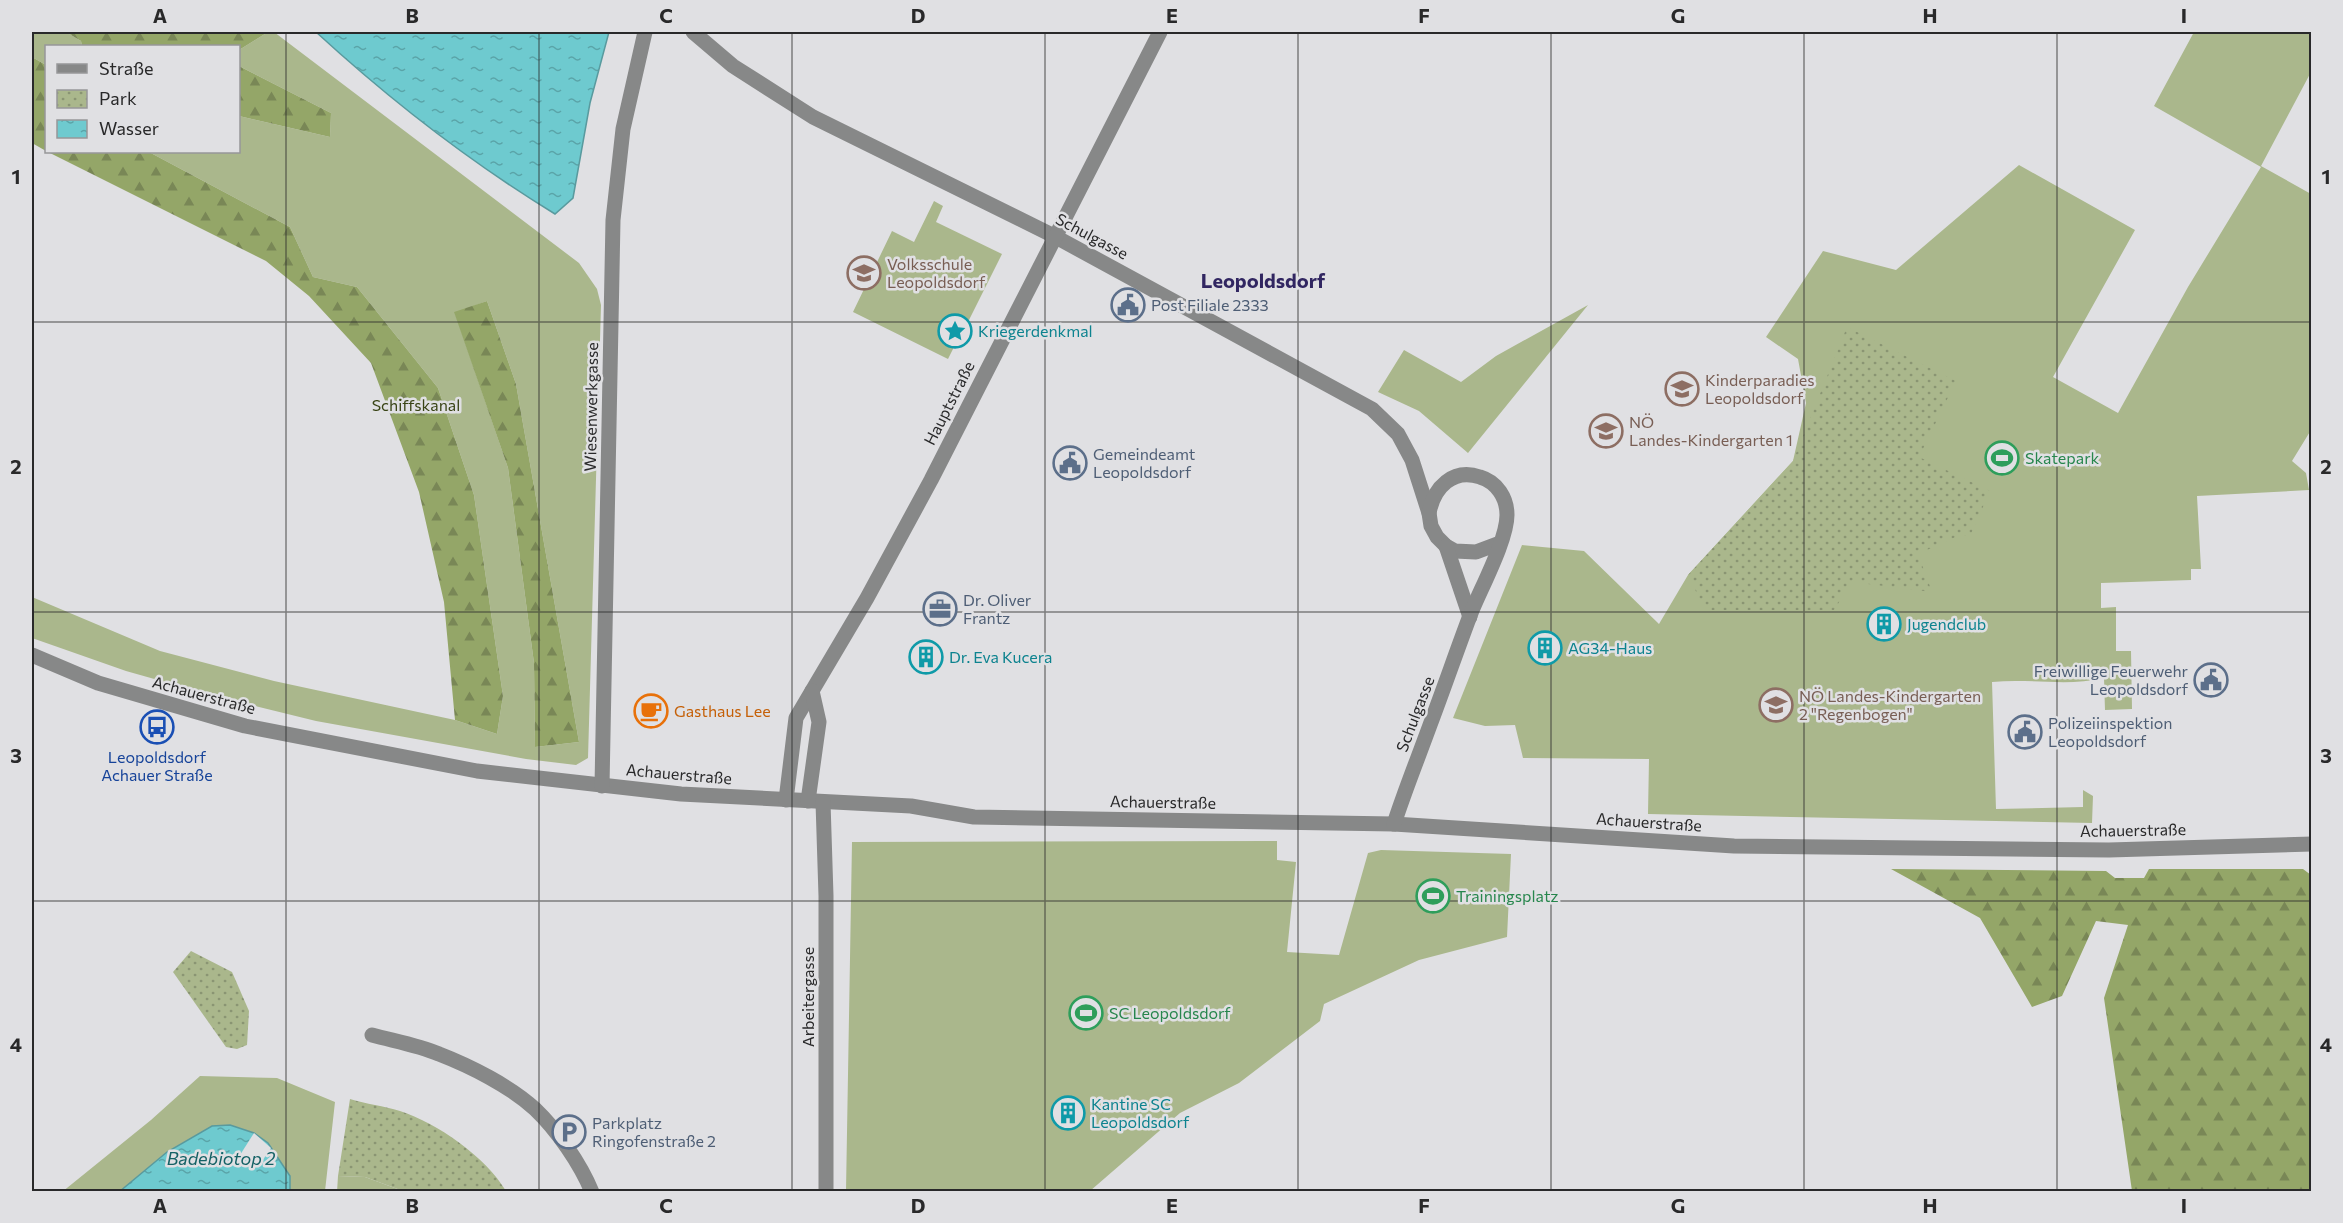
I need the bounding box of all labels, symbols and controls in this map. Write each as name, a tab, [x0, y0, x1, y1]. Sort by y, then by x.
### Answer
text: A	[153, 3, 167, 27]
text: B	[405, 3, 419, 27]
text: C	[659, 3, 673, 27]
text: D	[911, 3, 925, 27]
text: E	[1166, 3, 1178, 27]
text: F	[1418, 3, 1430, 27]
text: G	[1671, 3, 1685, 27]
text: H	[1923, 3, 1938, 27]
text: I	[2181, 3, 2187, 27]
legend	[45, 45, 240, 153]
text: Straße	[99, 57, 154, 79]
text: Park	[99, 87, 137, 109]
text: Wasser	[99, 117, 159, 139]
text: 1	[11, 164, 21, 188]
text: 1	[2321, 164, 2331, 188]
street label: Schulgasse	[1053, 209, 1132, 263]
place label: Volksschule Leopoldsdorf	[887, 254, 986, 291]
school or university icon: Volksschule Leopoldsdorf	[846, 255, 882, 291]
district label: Leopoldsdorf	[1201, 268, 1326, 292]
public building icon: Post Filiale 2333	[1110, 287, 1146, 323]
place label: Post Filiale 2333	[1151, 295, 1269, 314]
place icon: Kriegerdenkmal	[937, 313, 973, 349]
place label: Kriegerdenkmal	[978, 321, 1093, 340]
street label: Wiesenwerkgasse	[580, 342, 601, 472]
street label: Hauptstraße	[919, 358, 978, 448]
place label: Kinderparadies Leopoldsdorf	[1705, 370, 1815, 407]
school or university icon: Kinderparadies Leopoldsdorf	[1664, 371, 1700, 407]
park label: Schiffskanal	[372, 395, 460, 414]
place label: NÖ Landes-Kindergarten 1	[1629, 412, 1793, 449]
school or university icon: NÖ Landes-Kindergarten 1	[1588, 413, 1624, 449]
sports icon: Skatepark	[1984, 440, 2020, 476]
place label: Gemeindeamt Leopoldsdorf	[1093, 444, 1196, 481]
public building icon: Gemeindeamt Leopoldsdorf	[1052, 445, 1088, 481]
place label: Skatepark	[2025, 448, 2100, 467]
text: 2	[10, 454, 22, 478]
text: 2	[2320, 454, 2332, 478]
place label: Dr. Oliver Frantz	[963, 590, 1032, 627]
office icon: Dr. Oliver Frantz	[922, 591, 958, 627]
building icon: Jugendclub	[1866, 606, 1902, 642]
place label: Jugendclub	[1907, 614, 1986, 633]
building icon: AG34-Haus	[1527, 630, 1563, 666]
place label: AG34-Haus	[1568, 638, 1652, 657]
building icon: Dr. Eva Kucera	[908, 639, 944, 675]
place label: Dr. Eva Kucera	[949, 647, 1052, 666]
place label: Freiwillige Feuerwehr Leopoldsdorf	[2034, 661, 2189, 698]
public building icon: Freiwillige Feuerwehr Leopoldsdorf	[2193, 662, 2229, 698]
street label: Achauerstraße	[150, 672, 258, 717]
street label: Schulgasse	[1391, 673, 1438, 754]
place label: NÖ Landes-Kindergarten 2 "Regenbogen"	[1799, 686, 1981, 723]
school or university icon: NÖ Landes-Kindergarten 2 "Regenbogen"	[1758, 687, 1794, 723]
cafe icon: Gasthaus Lee	[633, 693, 669, 729]
place label: Gasthaus Lee	[674, 701, 771, 720]
bus stop icon: Leopoldsdorf Achauer Straße	[139, 709, 175, 745]
place label: Polizeiinspektion Leopoldsdorf	[2048, 713, 2173, 750]
public building icon: Polizeiinspektion Leopoldsdorf	[2007, 714, 2043, 750]
text: 3	[10, 743, 22, 767]
text: 3	[2320, 743, 2332, 767]
place label: Leopoldsdorf Achauer Straße	[101, 747, 213, 784]
street label: Achauerstraße	[625, 759, 733, 788]
street label: Achauerstraße	[1110, 791, 1216, 812]
street label: Achauerstraße	[1595, 808, 1703, 835]
street label: Achauerstraße	[2080, 819, 2186, 840]
sports icon: Trainingsplatz	[1415, 878, 1451, 914]
place label: Trainingsplatz	[1456, 886, 1558, 905]
street label: Arbeitergasse	[798, 947, 817, 1047]
sports icon: SC Leopoldsdorf	[1068, 995, 1104, 1031]
place label: SC Leopoldsdorf	[1109, 1003, 1231, 1022]
text: 4	[10, 1032, 22, 1056]
text: 4	[2320, 1032, 2332, 1056]
place label: Kantine SC Leopoldsdorf	[1091, 1094, 1190, 1131]
building icon: Kantine SC Leopoldsdorf	[1050, 1095, 1086, 1131]
place label: Parkplatz Ringofenstraße 2	[592, 1113, 716, 1150]
parking icon: Parkplatz Ringofenstraße 2	[551, 1114, 587, 1150]
water label: Badebiotop 2	[167, 1147, 275, 1169]
text: A	[153, 1193, 167, 1217]
text: B	[405, 1193, 419, 1217]
text: C	[659, 1193, 673, 1217]
text: D	[911, 1193, 925, 1217]
text: E	[1166, 1193, 1178, 1217]
text: F	[1418, 1193, 1430, 1217]
text: G	[1671, 1193, 1685, 1217]
text: H	[1923, 1193, 1938, 1217]
text: I	[2181, 1193, 2187, 1217]

